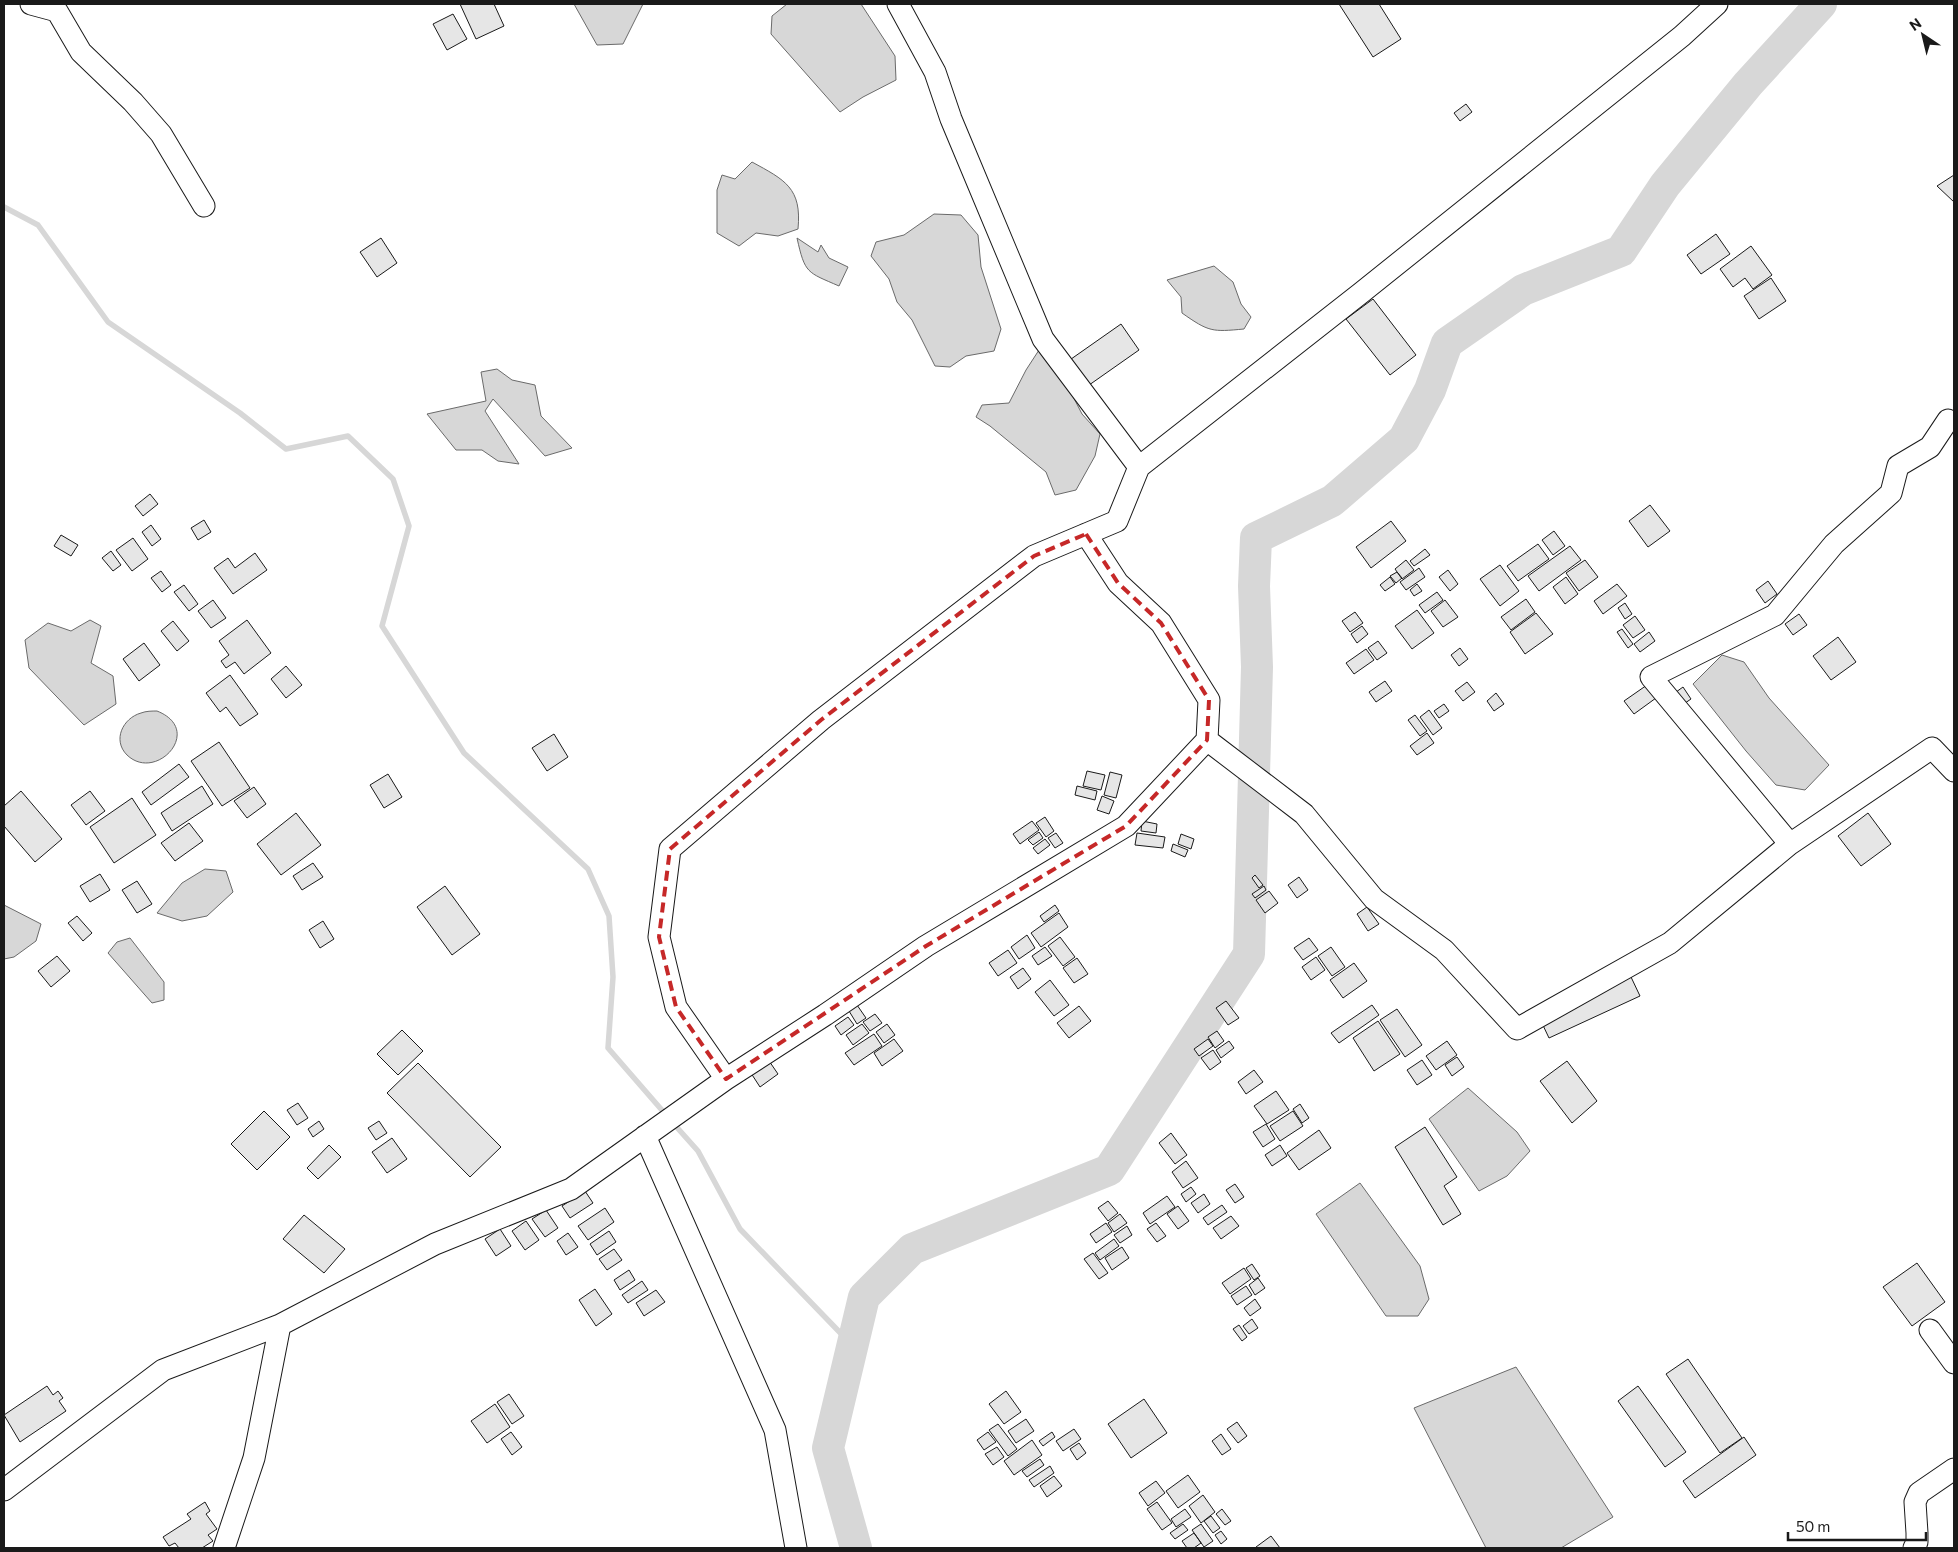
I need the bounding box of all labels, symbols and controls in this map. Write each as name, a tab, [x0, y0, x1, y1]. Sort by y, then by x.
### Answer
north arrow	[1898, 10, 1948, 60]
text: N	[1906, 14, 1924, 34]
scale bar	[1788, 1510, 1926, 1542]
text: 50 m	[1796, 1517, 1830, 1535]

